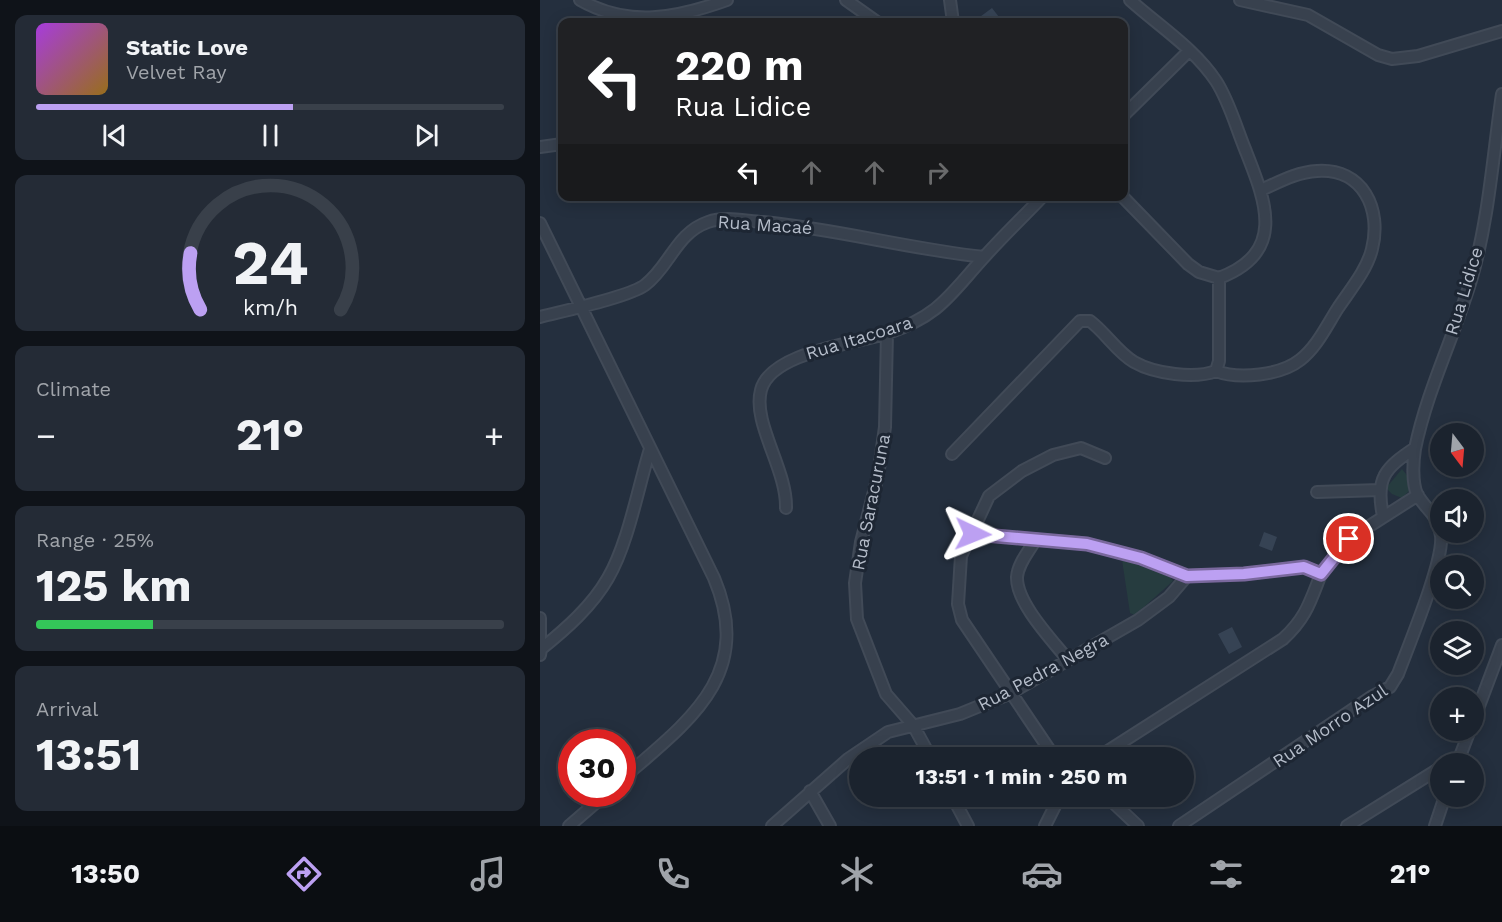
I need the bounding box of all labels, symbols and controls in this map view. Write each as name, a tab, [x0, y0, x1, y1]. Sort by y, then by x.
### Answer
text: Static Love	[126, 35, 248, 60]
text: 220 m	[675, 41, 804, 90]
icon: left	[576, 42, 654, 120]
text: Velvet Ray	[126, 60, 227, 84]
text: Rua Lidice	[675, 91, 811, 123]
icon: previous	[98, 119, 131, 152]
icon: pause	[254, 119, 287, 152]
icon: next	[410, 119, 443, 152]
icon: left	[732, 156, 765, 189]
icon: ahead	[795, 156, 828, 189]
icon: ahead	[858, 156, 891, 189]
icon: right	[921, 156, 954, 189]
street label: Rua Macaé	[717, 211, 813, 238]
text: 24	[232, 226, 308, 299]
street label: Rua Lidice	[1440, 244, 1487, 337]
text: km/h	[242, 295, 298, 320]
street label: Rua Itacoara	[803, 311, 915, 364]
text: Climate	[36, 377, 111, 401]
text: 21°	[236, 408, 304, 461]
text: −	[36, 416, 56, 455]
text: +	[484, 416, 504, 455]
north arrow	[1430, 423, 1484, 477]
map controls	[1430, 423, 1484, 807]
street label: Rua Saracuruna	[847, 432, 894, 572]
button: sound	[1430, 489, 1484, 543]
position arrow	[941, 502, 1005, 566]
pin	[1323, 513, 1374, 564]
icon: arrive	[1332, 522, 1365, 555]
text: Range · 25%	[36, 528, 154, 552]
button: search	[1430, 555, 1484, 609]
text: 125 km	[36, 559, 192, 612]
button: layers	[1430, 621, 1484, 675]
street label: Rua Pedra Negra	[974, 628, 1112, 715]
street label: Rua Morro Azul	[1268, 679, 1391, 772]
button: +	[1430, 687, 1484, 741]
text: Arrival	[36, 697, 98, 721]
text: 13:51	[36, 728, 141, 781]
speed limit sign: 30	[558, 729, 636, 807]
button: −	[1430, 753, 1484, 807]
text: 13:51 · 1 min · 250 m	[915, 764, 1128, 789]
icon: directions	[283, 853, 325, 895]
icon: music	[467, 853, 509, 895]
icon: phone	[652, 853, 694, 895]
icon: climate	[836, 853, 878, 895]
icon: car	[1021, 853, 1063, 895]
icon: filters	[1205, 853, 1247, 895]
text: 13:50	[71, 858, 140, 890]
text: 21°	[1390, 858, 1431, 890]

